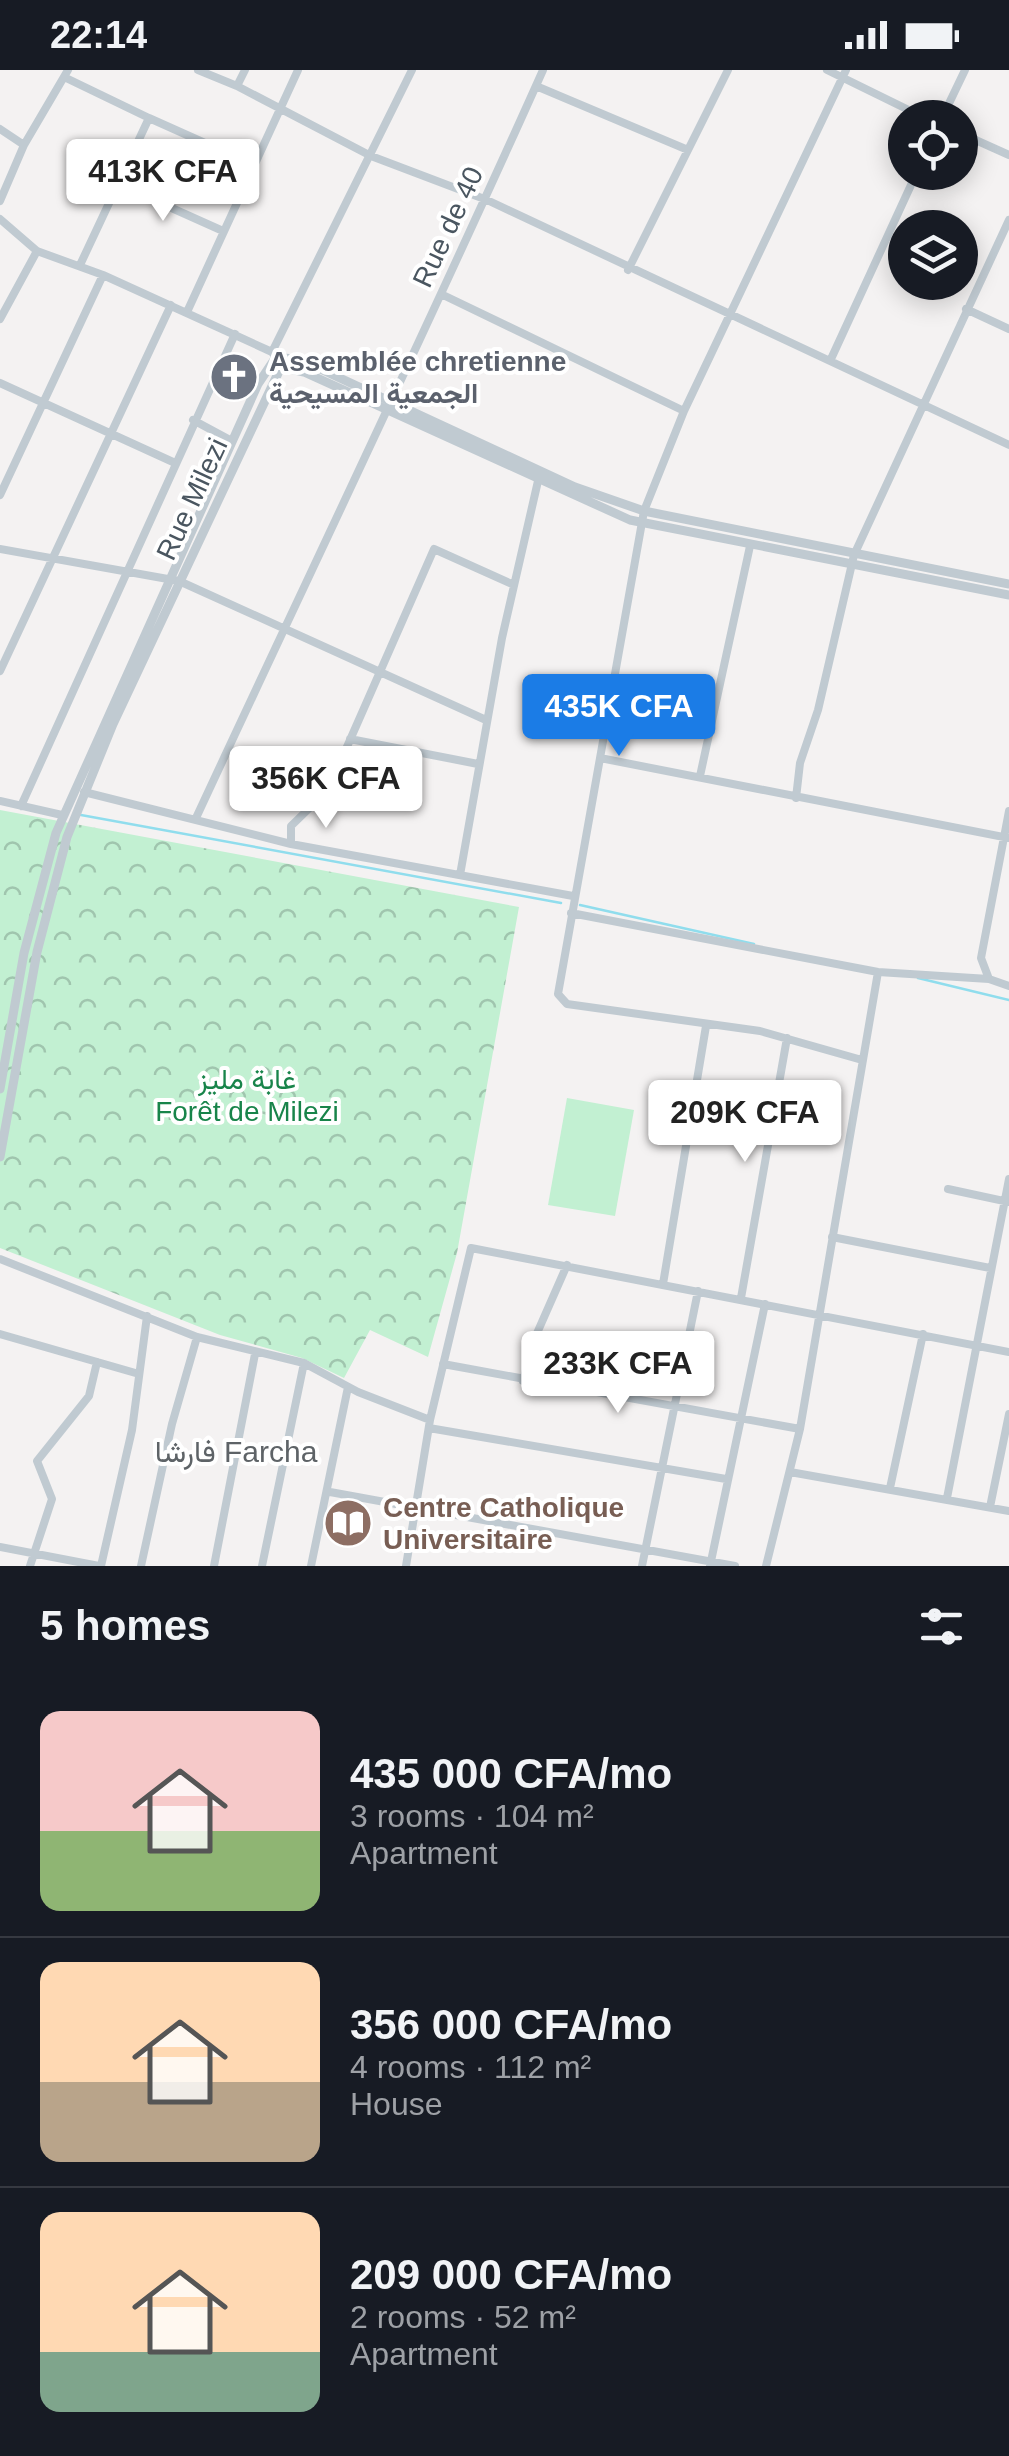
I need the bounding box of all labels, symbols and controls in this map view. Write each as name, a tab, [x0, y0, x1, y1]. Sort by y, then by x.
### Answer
text: 22:14	[50, 14, 147, 56]
map controls	[888, 100, 978, 300]
button: locate	[888, 100, 978, 190]
pin: 413K CFA	[60, 139, 266, 224]
text: 413K CFA	[88, 153, 238, 189]
street label: Rue de 40	[407, 162, 489, 292]
button: layers	[888, 210, 978, 300]
place label: Assemblée chretienne الجمعية المسيحية	[269, 346, 566, 410]
church icon: Assemblée chretienne الجمعية المسيحية	[208, 351, 260, 403]
street label: Rue Milezi	[150, 433, 234, 565]
pin: 435K CFA	[516, 674, 722, 759]
text: 435K CFA	[544, 688, 694, 724]
pin: 356K CFA	[223, 746, 429, 831]
text: 356K CFA	[251, 760, 401, 796]
park label: غابة مليز Forêt de Milezi	[155, 1064, 339, 1127]
pin: 209K CFA	[642, 1080, 848, 1165]
text: 209K CFA	[670, 1094, 820, 1130]
pin: 233K CFA	[515, 1331, 721, 1416]
text: 233K CFA	[543, 1345, 693, 1381]
district label: فارشا Farcha	[155, 1435, 318, 1470]
place label: Centre Catholique Universitaire	[383, 1492, 624, 1555]
library icon: Centre Catholique Universitaire	[322, 1497, 374, 1549]
icon: filters	[914, 1599, 969, 1654]
text: 5 homes	[40, 1602, 210, 1649]
text: 435 000 CFA/mo	[350, 1750, 672, 1797]
icon: home	[120, 1751, 240, 1871]
text: 3 rooms · 104 m²	[350, 1798, 594, 1834]
text: Apartment	[350, 1835, 498, 1871]
text: 356 000 CFA/mo	[350, 2001, 672, 2048]
icon: home	[120, 2002, 240, 2122]
text: 4 rooms · 112 m²	[350, 2049, 591, 2085]
text: House	[350, 2086, 443, 2122]
text: 209 000 CFA/mo	[350, 2251, 672, 2298]
icon: home	[120, 2252, 240, 2372]
text: 2 rooms · 52 m²	[350, 2299, 576, 2335]
text: Apartment	[350, 2336, 498, 2372]

